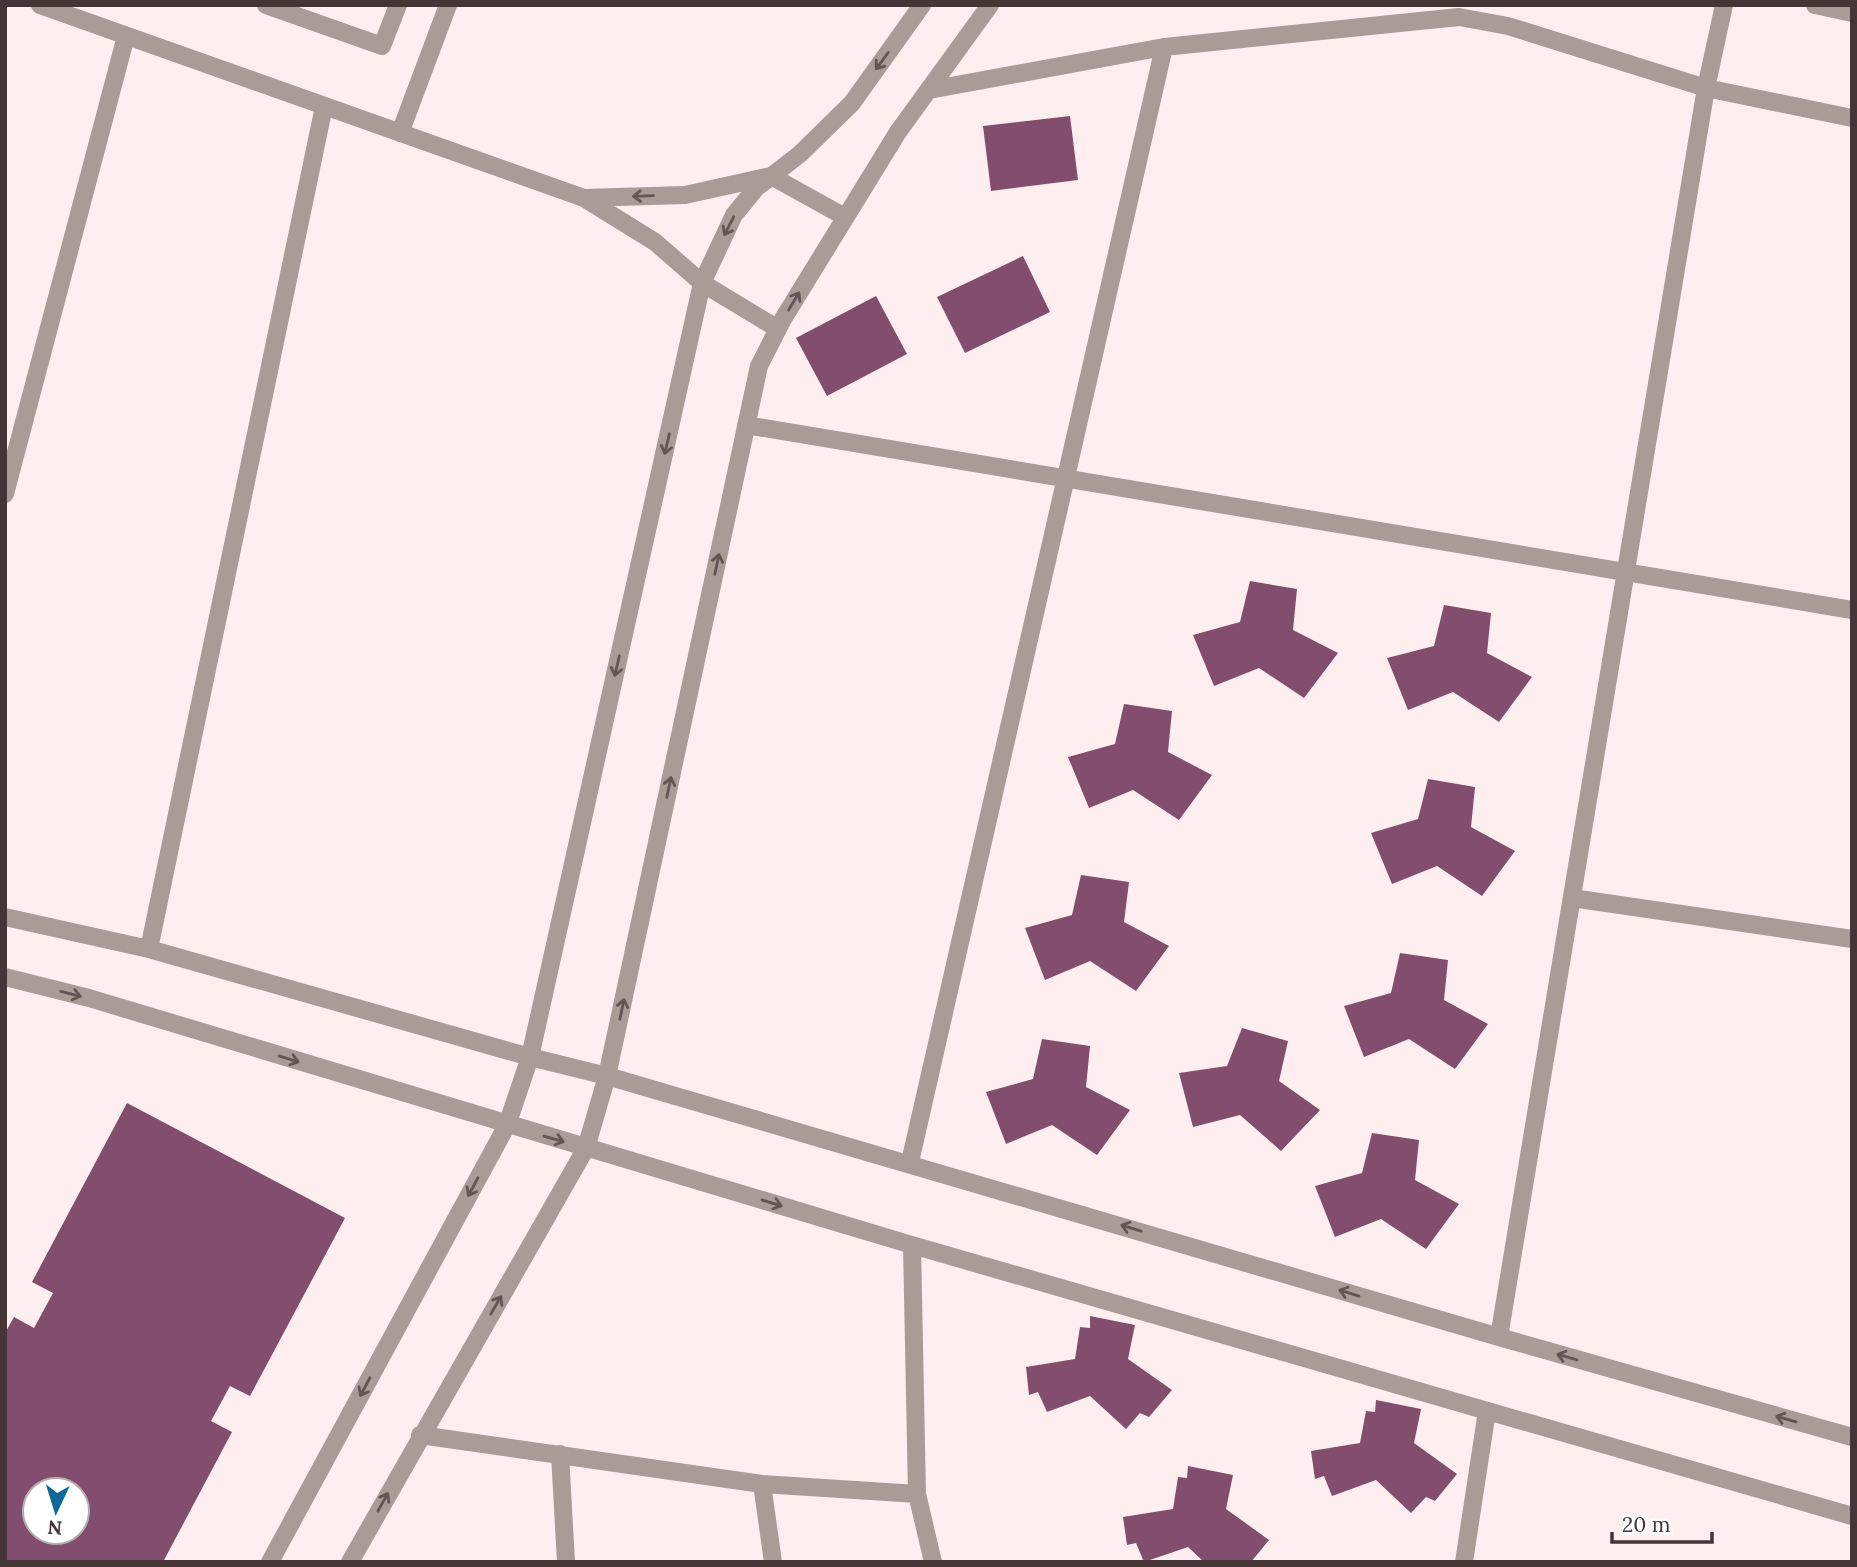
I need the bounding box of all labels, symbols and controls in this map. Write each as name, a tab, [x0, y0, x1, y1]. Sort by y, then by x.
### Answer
one-way arrow	[875, 51, 889, 70]
one-way arrow	[631, 190, 654, 203]
one-way arrow	[721, 215, 735, 236]
one-way arrow	[787, 292, 801, 312]
one-way arrow	[659, 432, 673, 455]
one-way arrow	[710, 553, 724, 576]
one-way arrow	[610, 654, 624, 677]
one-way arrow	[663, 776, 677, 799]
one-way arrow	[60, 988, 82, 1001]
one-way arrow	[615, 998, 629, 1021]
one-way arrow	[278, 1054, 300, 1067]
one-way arrow	[543, 1133, 565, 1146]
one-way arrow	[466, 1176, 480, 1196]
one-way arrow	[761, 1198, 783, 1211]
one-way arrow	[1120, 1220, 1142, 1233]
one-way arrow	[1338, 1285, 1360, 1298]
one-way arrow	[489, 1295, 503, 1315]
one-way arrow	[1556, 1349, 1578, 1362]
one-way arrow	[358, 1376, 371, 1397]
one-way arrow	[1775, 1411, 1797, 1424]
north arrow	[21, 1476, 91, 1546]
one-way arrow	[377, 1492, 390, 1513]
scale bar	[1612, 1500, 1712, 1544]
text: 20 m	[1622, 1511, 1671, 1538]
text: N	[46, 1515, 63, 1540]

